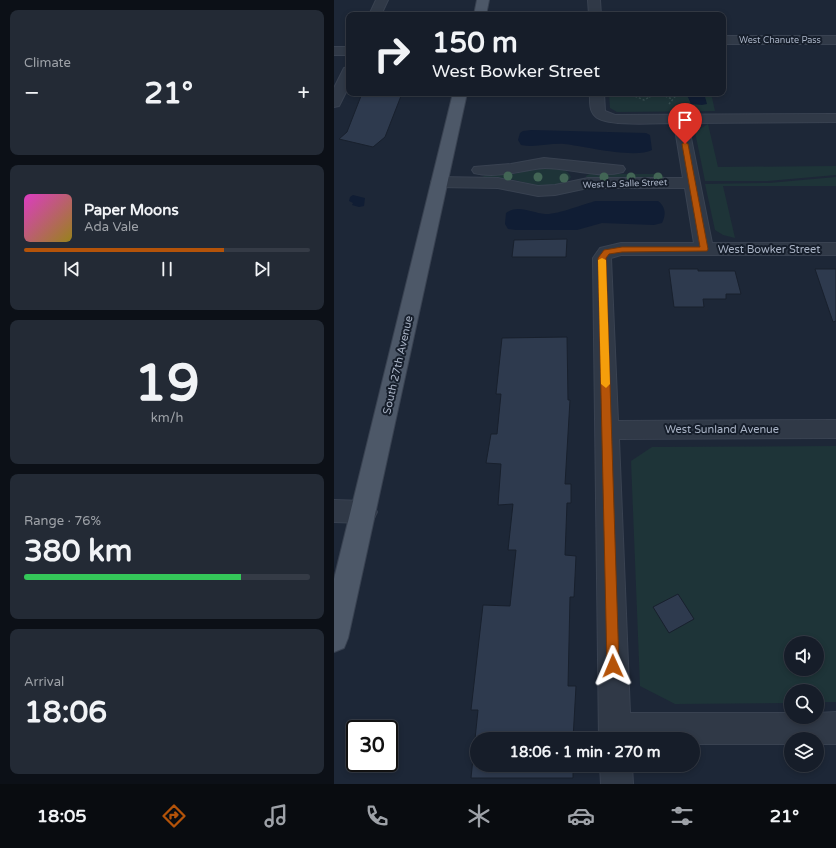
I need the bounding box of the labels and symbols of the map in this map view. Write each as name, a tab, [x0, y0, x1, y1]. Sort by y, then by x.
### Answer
street label: West Chanute Pass	[739, 35, 821, 46]
pin	[668, 103, 702, 144]
street label: West La Salle Street	[582, 177, 668, 191]
street label: West Bowker Street	[718, 243, 820, 256]
street label: South 27th Avenue	[380, 314, 416, 416]
street label: West Sunland Avenue	[665, 423, 779, 436]
position arrow	[592, 645, 634, 687]
speed limit sign: 30	[346, 720, 398, 772]

